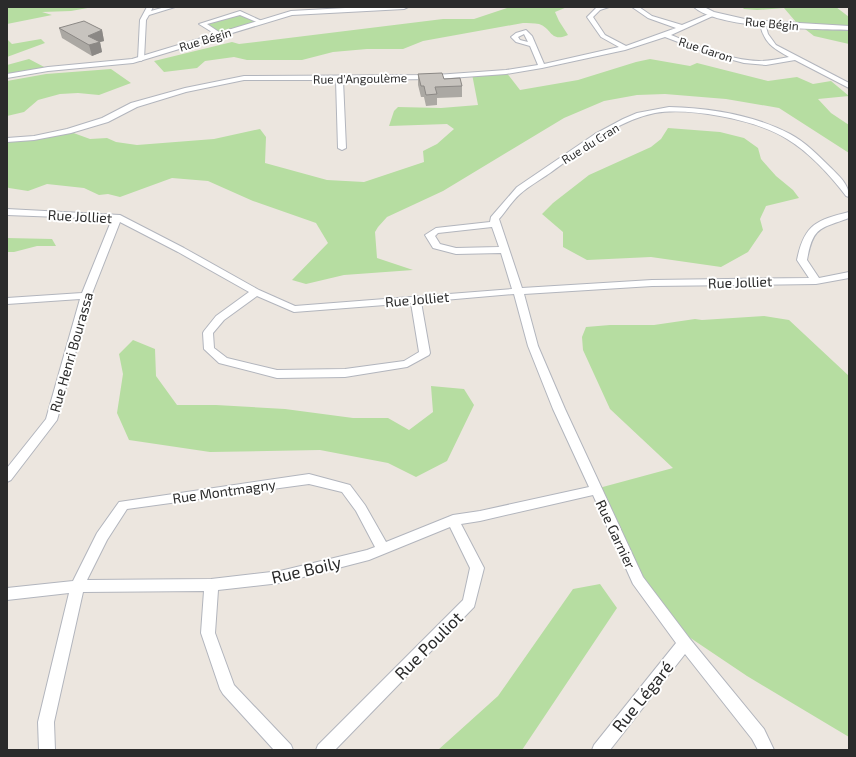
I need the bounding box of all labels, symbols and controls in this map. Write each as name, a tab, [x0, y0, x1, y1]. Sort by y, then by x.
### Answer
street label: Rue Bégin	[745, 14, 799, 32]
street label: Rue Bégin	[177, 24, 233, 54]
street label: Rue Garon	[677, 34, 735, 64]
street label: Rue d'Angoulème	[313, 70, 407, 86]
street label: Rue du Cran	[559, 120, 621, 166]
street label: Rue Jolliet	[47, 206, 113, 226]
street label: Rue Jolliet	[708, 272, 772, 292]
street label: Rue Jolliet	[384, 288, 450, 310]
street label: Rue Henri Bourassa	[46, 290, 96, 414]
street label: Rue Montmagny	[171, 475, 277, 507]
street label: Rue Garnier	[593, 497, 640, 572]
street label: Rue Boily	[269, 551, 343, 588]
street label: Rue Pouliot	[390, 607, 466, 683]
street label: Rue Légaré	[607, 657, 677, 736]

